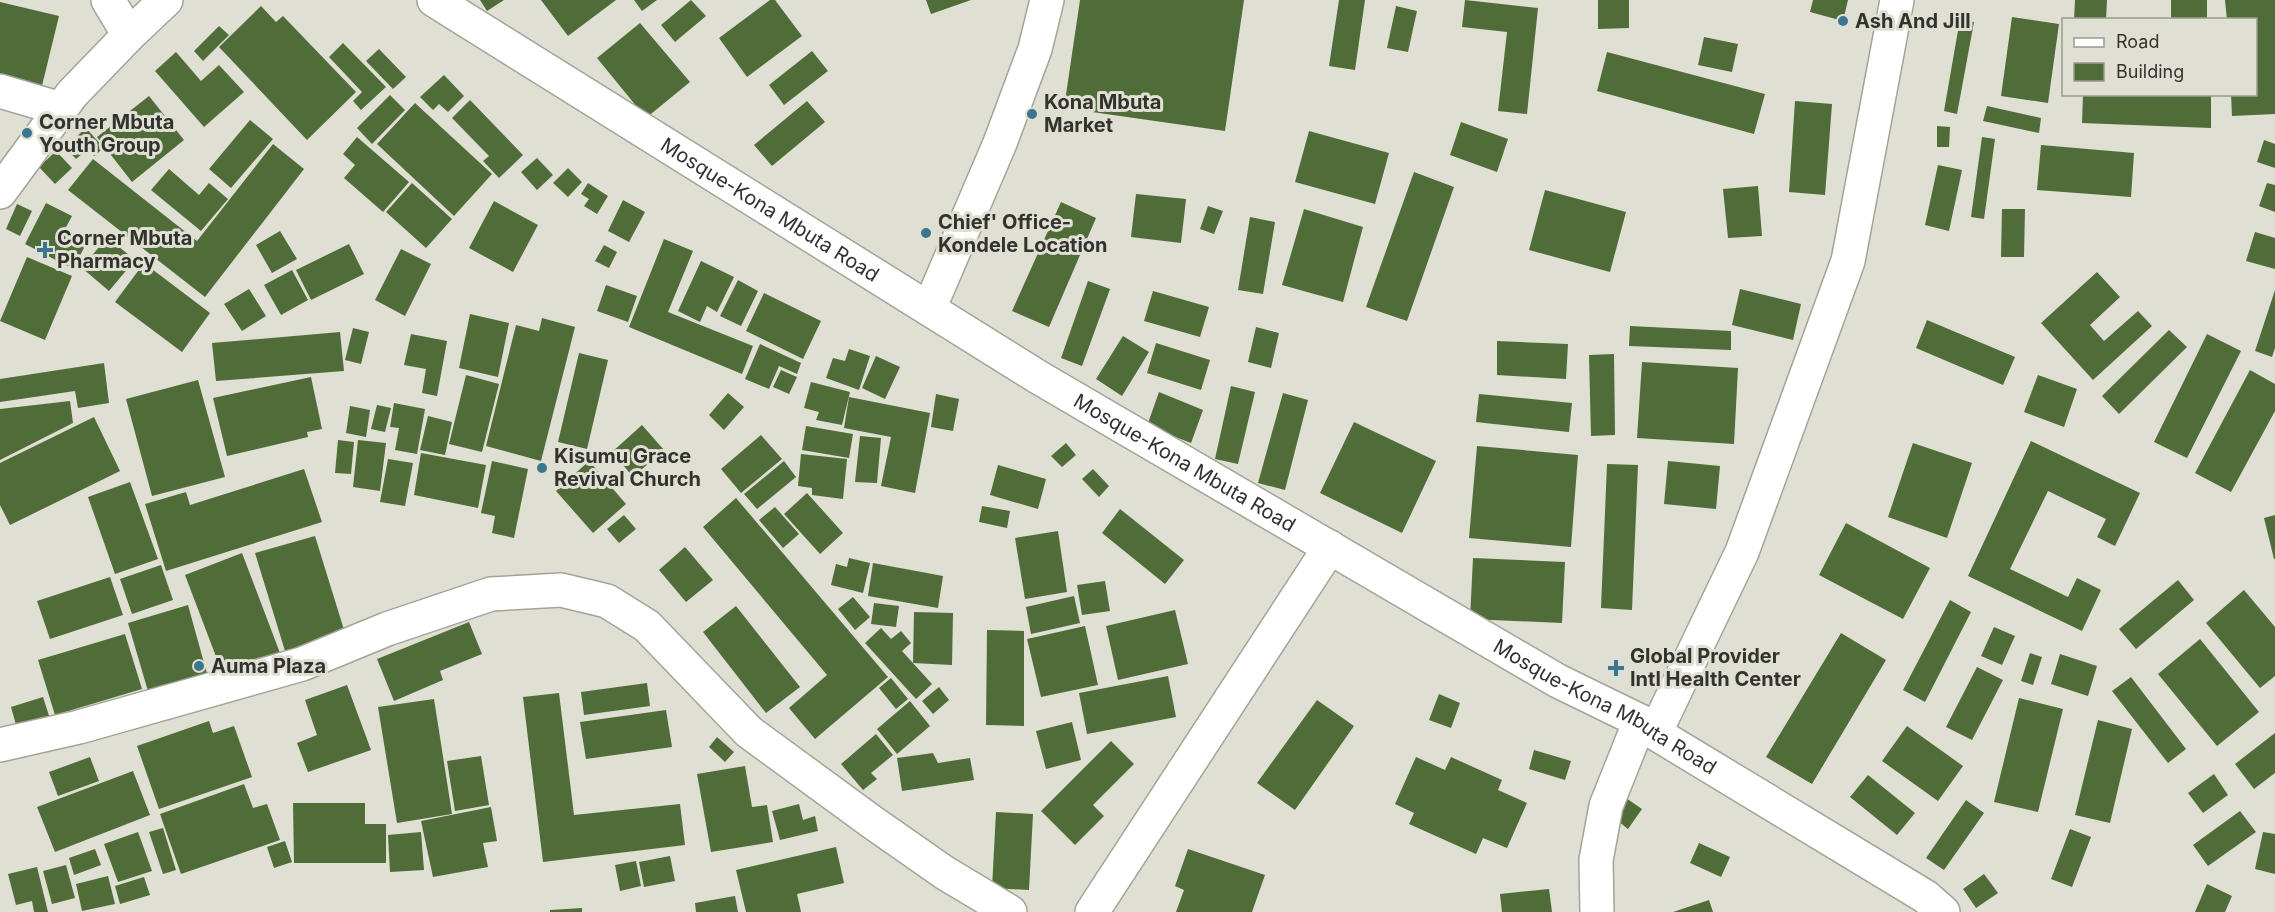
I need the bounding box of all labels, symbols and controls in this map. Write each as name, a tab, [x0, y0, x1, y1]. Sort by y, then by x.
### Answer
place label: Ash And Jill	[1855, 9, 1971, 33]
marker: Ash And Jill	[1836, 14, 1850, 28]
legend	[2062, 18, 2257, 96]
text: Road	[2116, 31, 2159, 52]
text: Building	[2116, 61, 2184, 82]
place label: Kona Mbuta Market	[1044, 90, 1161, 137]
marker: Kona Mbuta Market	[1025, 107, 1039, 121]
place label: Corner Mbuta Youth Group	[39, 110, 174, 157]
marker: Corner Mbuta Youth Group	[20, 126, 34, 140]
street label: Mosque-Kona Mbuta Road	[656, 133, 884, 287]
place label: Chief' Office- Kondele Location	[938, 210, 1108, 257]
place label: Corner Mbuta Pharmacy	[57, 226, 192, 273]
marker: Chief' Office- Kondele Location	[919, 226, 933, 240]
marker: Corner Mbuta Pharmacy	[38, 243, 52, 257]
street label: Mosque-Kona Mbuta Road	[1070, 389, 1300, 537]
place label: Kisumu Grace Revival Church	[554, 444, 701, 491]
marker: Kisumu Grace Revival Church	[535, 461, 549, 475]
street label: Mosque-Kona Mbuta Road	[1489, 634, 1721, 779]
place label: Global Provider Intl Health Center	[1630, 644, 1801, 691]
place label: Auma Plaza	[211, 654, 326, 678]
marker: Auma Plaza	[192, 659, 206, 673]
marker: Global Provider Intl Health Center	[1607, 659, 1625, 677]

